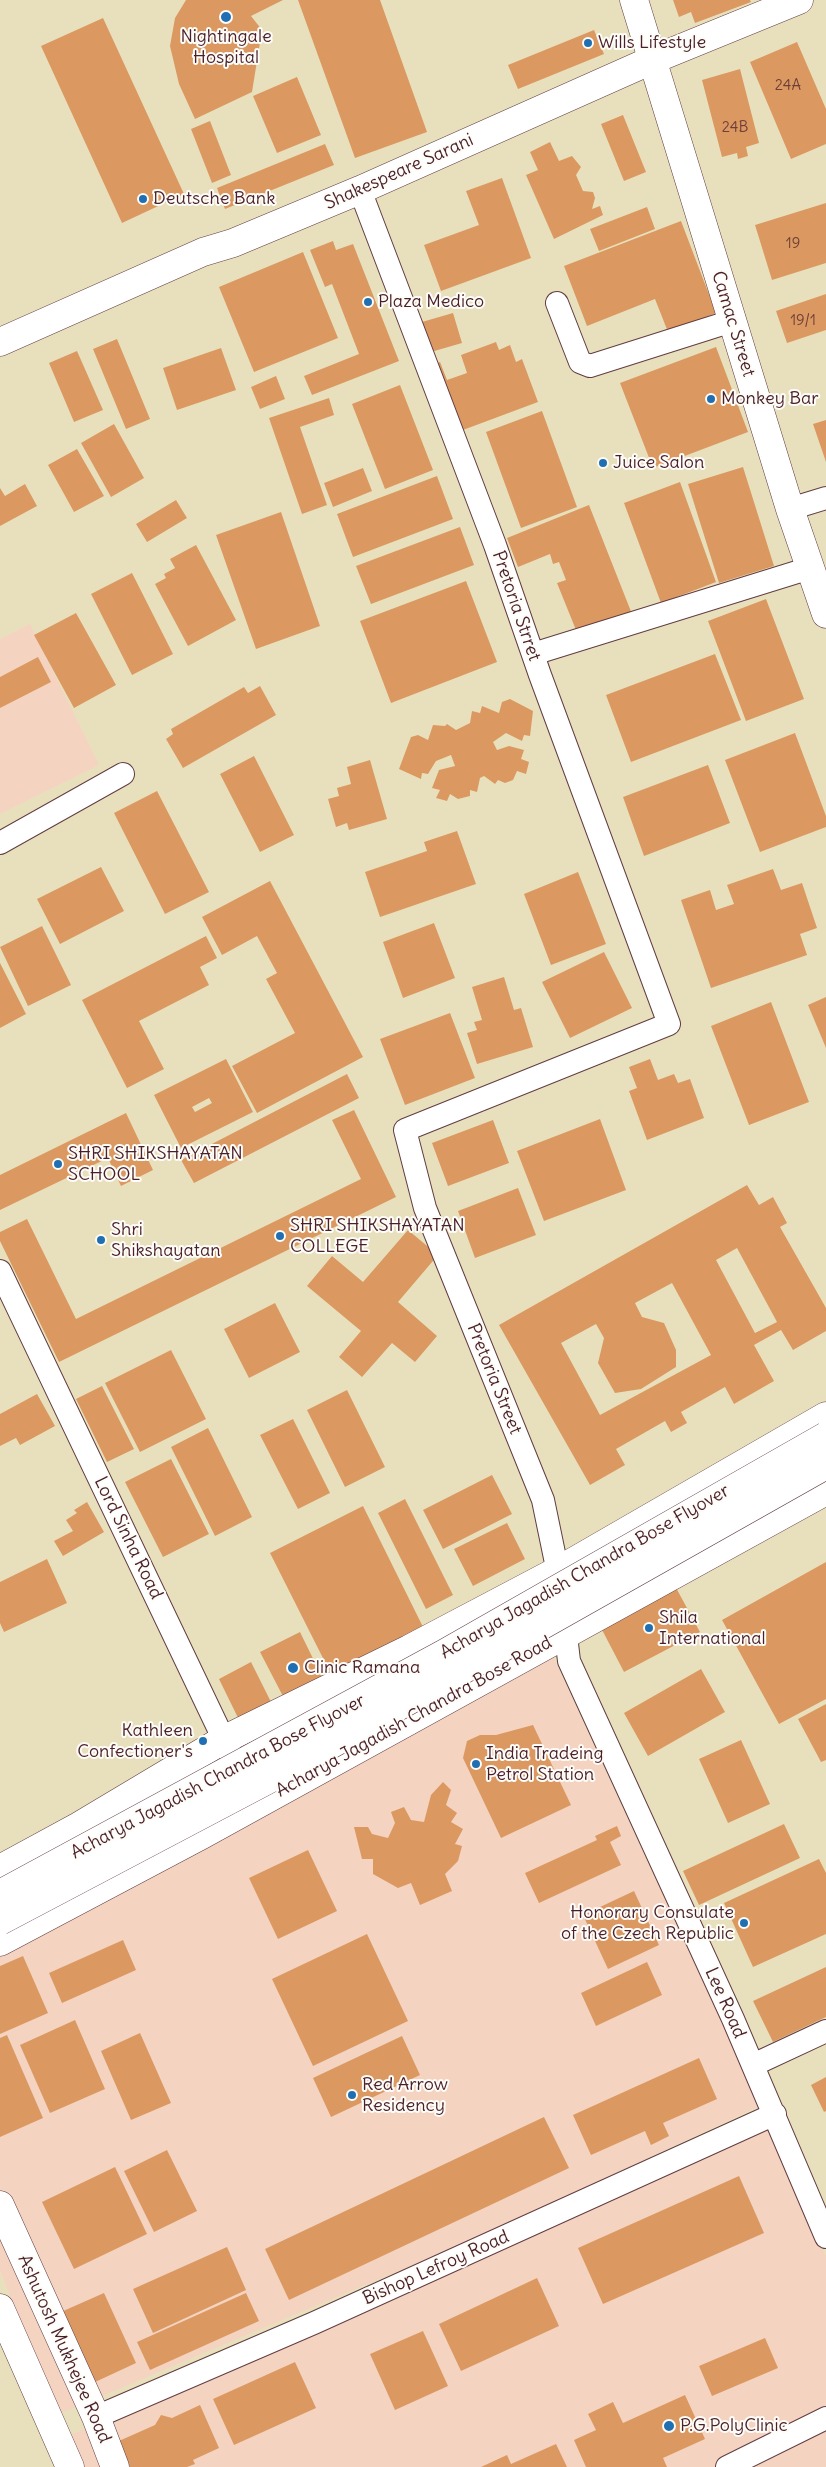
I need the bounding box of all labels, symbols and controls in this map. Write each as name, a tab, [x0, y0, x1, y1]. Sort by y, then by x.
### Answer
marker: Nightingale Hospital	[219, 10, 233, 24]
place label: Nightingale Hospital	[180, 26, 272, 68]
place label: Wills Lifestyle	[598, 32, 706, 54]
marker: Wills Lifestyle	[582, 37, 594, 49]
house number: 24A	[775, 77, 801, 95]
house number: 24B	[722, 119, 748, 137]
street label: Shakespeare Sarani	[321, 129, 477, 215]
place label: Deutsche Bank	[153, 188, 275, 210]
marker: Deutsche Bank	[137, 193, 149, 205]
house number: 19	[786, 235, 800, 253]
street label: Camac Street	[707, 269, 759, 379]
place label: Plaza Medico	[378, 291, 484, 313]
marker: Plaza Medico	[362, 296, 374, 308]
house number: 19/1	[790, 312, 816, 330]
place label: Monkey Bar	[721, 388, 819, 410]
marker: Monkey Bar	[705, 393, 717, 405]
place label: Juice Salon	[613, 452, 704, 474]
marker: Juice Salon	[597, 457, 609, 469]
street label: Pretoria Strret	[487, 548, 545, 664]
place label: SHRI SHIKSHAYATAN SCHOOL	[68, 1143, 243, 1186]
marker: SHRI SHIKSHAYATAN SCHOOL	[52, 1158, 64, 1170]
place label: SHRI SHIKSHAYATAN COLLEGE	[290, 1215, 465, 1258]
place label: Shri Shikshayatan	[111, 1219, 221, 1262]
marker: SHRI SHIKSHAYATAN COLLEGE	[274, 1230, 286, 1242]
marker: Shri Shikshayatan	[95, 1234, 107, 1246]
street label: Pretoria Street	[462, 1320, 526, 1438]
street label: Lord Sinha Road	[89, 1473, 167, 1603]
street label: Acharya Jagadish Chandra Bose Flyover	[437, 1480, 733, 1664]
place label: Shila International	[659, 1607, 766, 1650]
marker: Shila International	[643, 1622, 655, 1634]
street label: Acharya Jagadish Chandra Bose Road	[272, 1632, 556, 1802]
place label: Clinic Ramana	[304, 1657, 420, 1679]
marker: Clinic Ramana	[286, 1661, 300, 1675]
street label: Acharya Jagadish Chandra Bose Flyover	[67, 1690, 369, 1864]
place label: Kathleen Confectioner's	[77, 1720, 193, 1762]
marker: Kathleen Confectioner's	[197, 1735, 209, 1747]
place label: India Tradeing Petrol Station	[486, 1743, 604, 1786]
marker: India Tradeing Petrol Station	[470, 1758, 482, 1770]
place label: Honorary Consulate of the Czech Republic	[561, 1902, 734, 1945]
marker: Honorary Consulate of the Czech Republic	[738, 1917, 750, 1929]
street label: Lee Road	[700, 1964, 750, 2042]
place label: Red Arrow Residency	[362, 2074, 448, 2116]
marker: Red Arrow Residency	[346, 2089, 358, 2101]
street label: Bishop Lefroy Road	[359, 2226, 513, 2310]
street label: Ashutosh Mukhejee Road	[13, 2252, 115, 2446]
place label: P.G.PolyClinic	[680, 2415, 788, 2437]
marker: P.G.PolyClinic	[662, 2419, 676, 2433]

